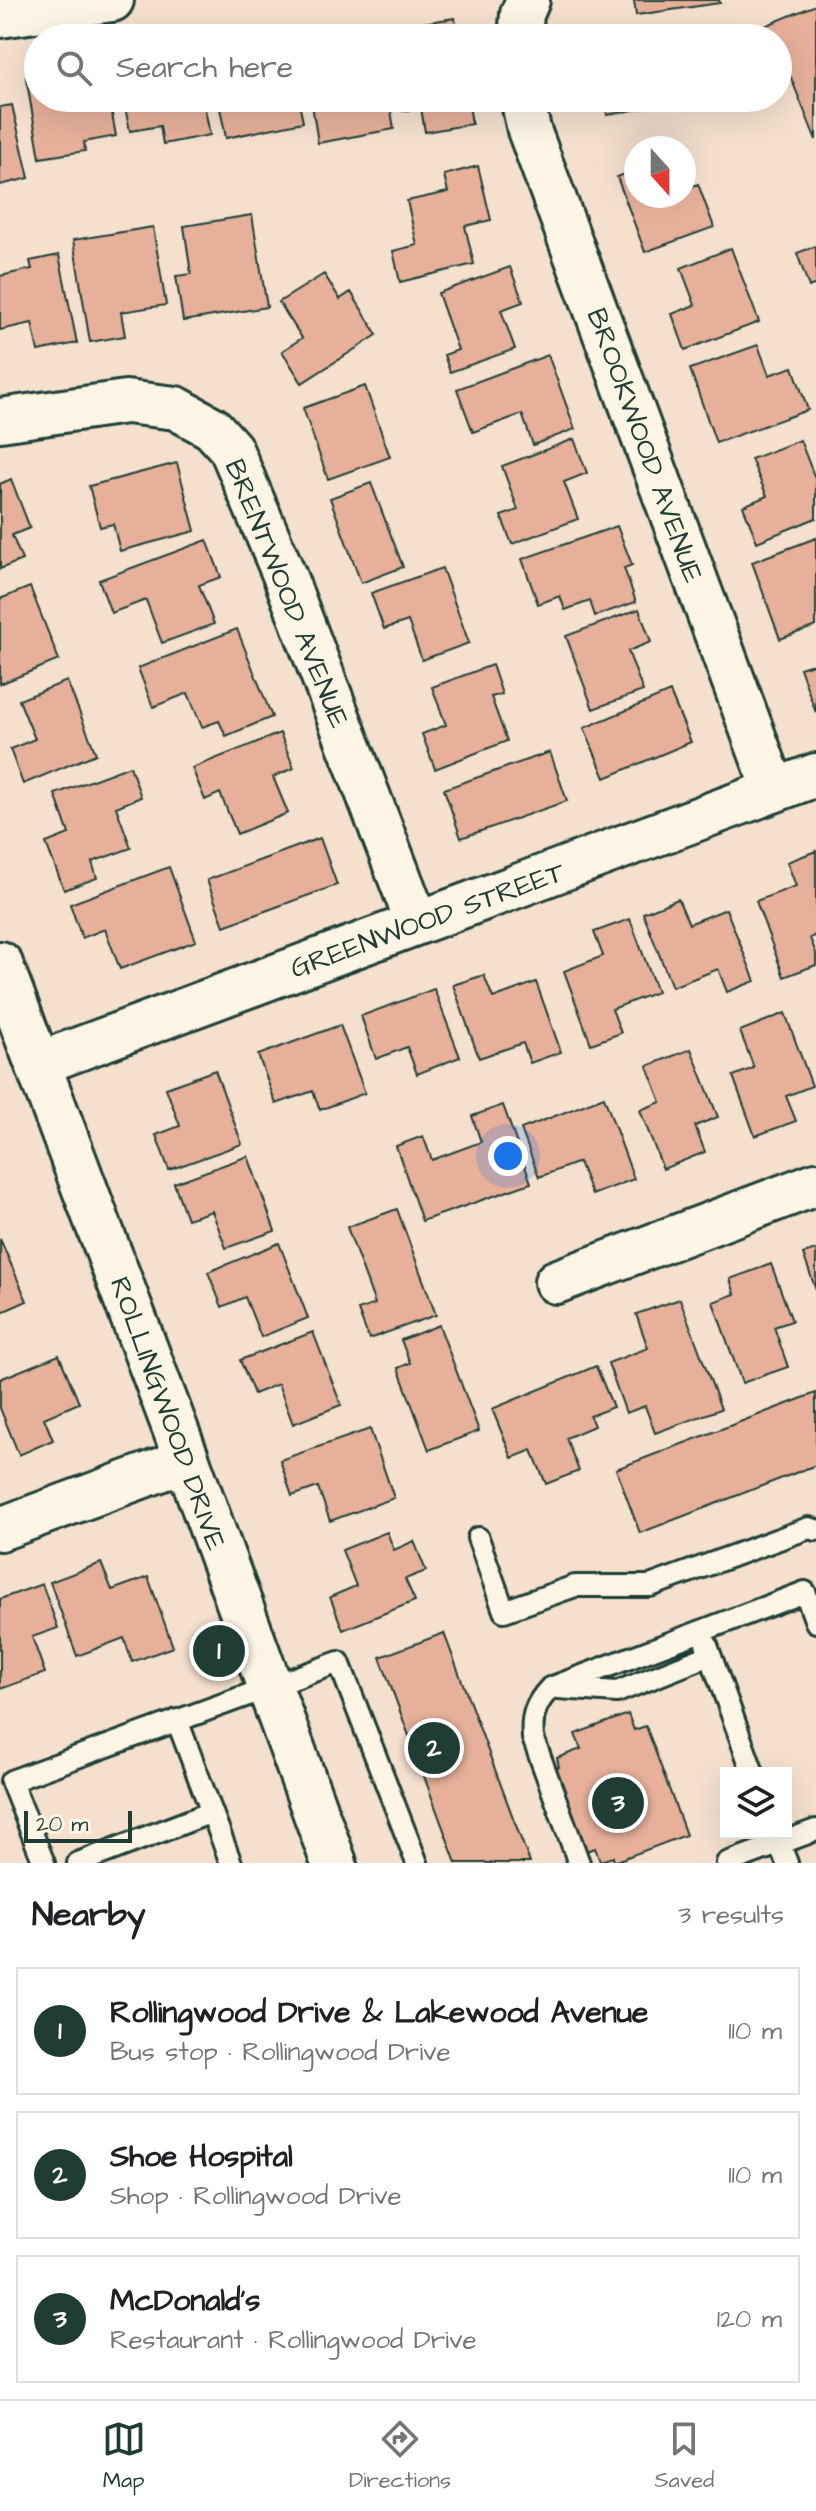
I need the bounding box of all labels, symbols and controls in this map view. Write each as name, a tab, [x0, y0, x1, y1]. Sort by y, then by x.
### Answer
search box	[24, 24, 792, 112]
icon: search	[52, 46, 96, 90]
text: Search here	[116, 47, 293, 89]
north arrow	[624, 136, 696, 208]
street label: BROOKWOOD AVENUE	[577, 303, 713, 589]
street label: BRENTWOOD AVENUE	[215, 453, 359, 734]
street label: GREENWOOD STREET	[285, 852, 571, 988]
your location	[488, 1136, 528, 1176]
street label: ROLLINGWOOD DRIVE	[100, 1271, 235, 1556]
pin: 1	[193, 1621, 245, 1681]
pin: 2	[408, 1718, 460, 1778]
map controls	[720, 1767, 792, 1839]
button: layers	[720, 1767, 792, 1839]
pin: 3	[592, 1773, 644, 1833]
scale bar	[24, 1807, 132, 1843]
text: 20 m	[36, 1809, 88, 1840]
text: Nearby	[32, 1891, 146, 1939]
text: 3 results	[678, 1897, 784, 1933]
text: Rollingwood Drive & Lakewood Avenue	[110, 1992, 648, 2034]
text: 1	[58, 2013, 62, 2049]
text: 110 m	[728, 2013, 782, 2049]
text: Bus stop · Rollingwood Drive	[110, 2034, 451, 2070]
text: Shoe Hospital	[110, 2136, 293, 2178]
text: 2	[53, 2157, 67, 2193]
text: 110 m	[728, 2157, 782, 2193]
text: Shop · Rollingwood Drive	[110, 2178, 402, 2214]
text: McDonald's	[110, 2280, 260, 2322]
text: 3	[53, 2301, 67, 2337]
text: 120 m	[717, 2301, 782, 2337]
text: Restaurant · Rollingwood Drive	[110, 2322, 477, 2358]
tab: Map	[102, 2417, 146, 2496]
tab: Directions	[349, 2417, 451, 2496]
tab: Saved	[654, 2417, 714, 2496]

